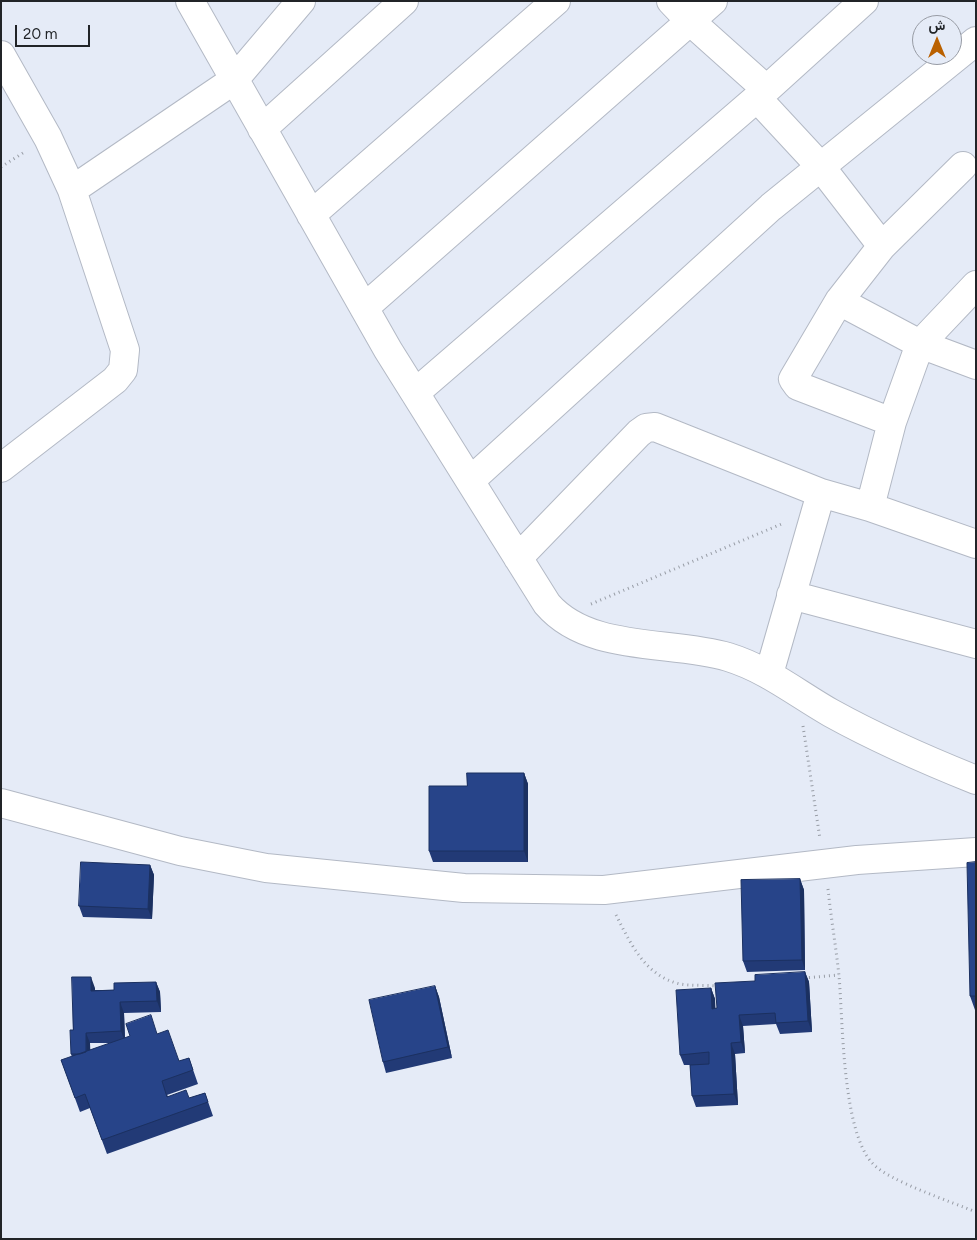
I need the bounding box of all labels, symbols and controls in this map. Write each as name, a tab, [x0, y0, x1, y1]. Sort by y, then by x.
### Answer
scale bar	[18, 15, 92, 47]
north arrow	[912, 15, 962, 65]
text: ش	[929, 17, 945, 34]
text: 20 m	[23, 25, 57, 43]

